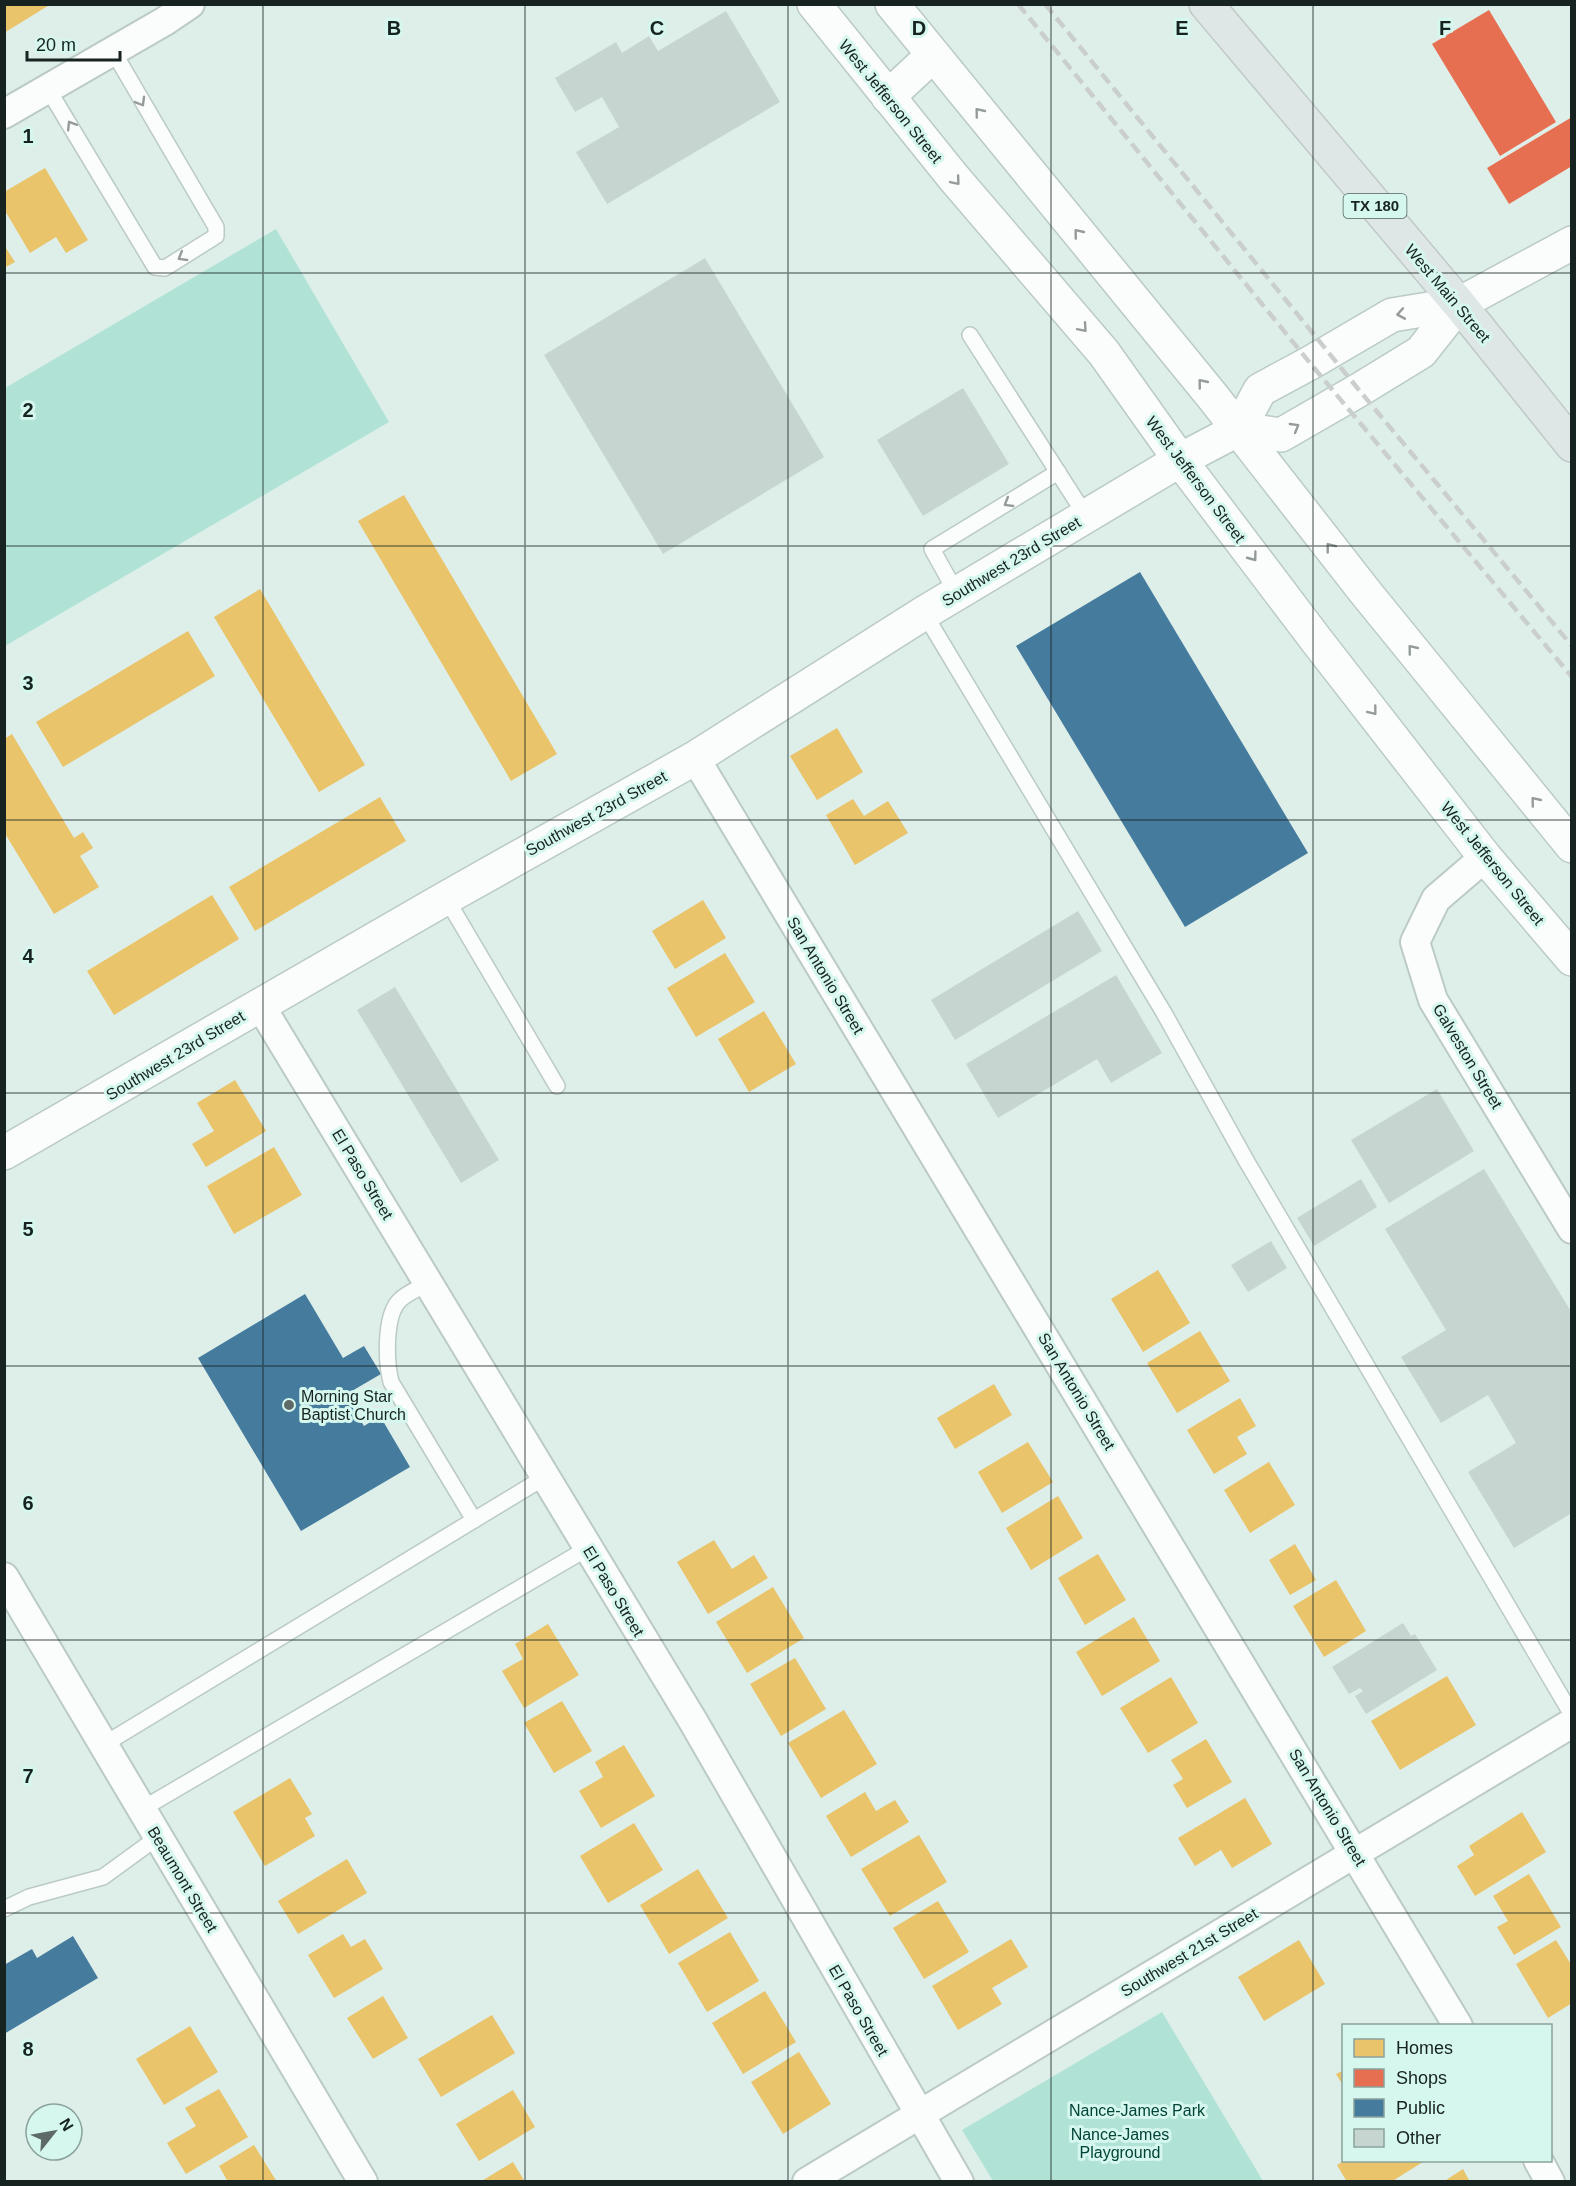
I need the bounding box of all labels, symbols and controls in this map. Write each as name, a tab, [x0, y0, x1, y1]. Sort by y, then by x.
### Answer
text: B	[387, 17, 401, 39]
text: C	[650, 17, 664, 39]
text: D	[912, 17, 926, 39]
text: E	[1175, 17, 1189, 39]
text: F	[1439, 17, 1451, 39]
scale bar	[27, 24, 120, 62]
text: 20 m	[36, 35, 76, 55]
street label: West Jefferson Street	[836, 36, 946, 167]
one-way arrow	[134, 96, 146, 106]
one-way arrow	[976, 108, 987, 119]
one-way arrow	[66, 121, 78, 131]
text: 1	[22, 125, 34, 147]
one-way arrow	[949, 174, 960, 185]
road number: TX 180	[1344, 194, 1406, 218]
one-way arrow	[1075, 229, 1086, 240]
street label: West Main Street	[1402, 241, 1494, 346]
one-way arrow	[178, 250, 188, 262]
one-way arrow	[1396, 307, 1406, 320]
one-way arrow	[1076, 321, 1087, 332]
one-way arrow	[1198, 379, 1209, 390]
text: 2	[22, 399, 34, 421]
street label: West Jefferson Street	[1143, 413, 1249, 546]
one-way arrow	[1289, 423, 1299, 434]
one-way arrow	[1004, 495, 1015, 506]
street label: Southwest 23rd Street	[939, 513, 1084, 609]
one-way arrow	[1327, 542, 1338, 553]
one-way arrow	[1246, 550, 1257, 561]
one-way arrow	[1408, 645, 1419, 656]
text: 3	[22, 672, 34, 694]
one-way arrow	[1366, 704, 1377, 715]
street label: Southwest 23rd Street	[523, 767, 670, 859]
one-way arrow	[1531, 796, 1542, 807]
street label: West Jefferson Street	[1438, 798, 1548, 929]
street label: San Antonio Street	[784, 914, 868, 1037]
text: 4	[22, 945, 34, 967]
street label: Galveston Street	[1430, 1001, 1506, 1112]
street label: Southwest 23rd Street	[103, 1007, 248, 1103]
street label: El Paso Street	[329, 1126, 396, 1223]
text: 5	[22, 1218, 34, 1240]
street label: San Antonio Street	[1035, 1330, 1119, 1453]
place label: Morning Star Baptist Church	[301, 1388, 406, 1423]
marker: Morning Star Baptist Church	[282, 1398, 296, 1412]
text: 6	[22, 1492, 34, 1514]
street label: El Paso Street	[580, 1543, 647, 1640]
street label: San Antonio Street	[1286, 1746, 1370, 1869]
text: 7	[22, 1765, 34, 1787]
street label: Beaumont Street	[144, 1823, 221, 1936]
street label: Southwest 21st Street	[1118, 1905, 1261, 2000]
street label: El Paso Street	[826, 1962, 892, 2059]
legend	[1342, 2024, 1552, 2162]
text: 8	[22, 2038, 34, 2060]
text: Homes	[1396, 2038, 1453, 2058]
text: Shops	[1396, 2068, 1447, 2088]
text: Public	[1396, 2098, 1445, 2118]
north arrow	[24, 2102, 84, 2162]
park label: Nance-James Park	[1069, 2102, 1206, 2119]
text: N	[56, 2115, 77, 2134]
park label: Nance-James Playground	[1071, 2126, 1169, 2161]
text: Other	[1396, 2128, 1441, 2148]

